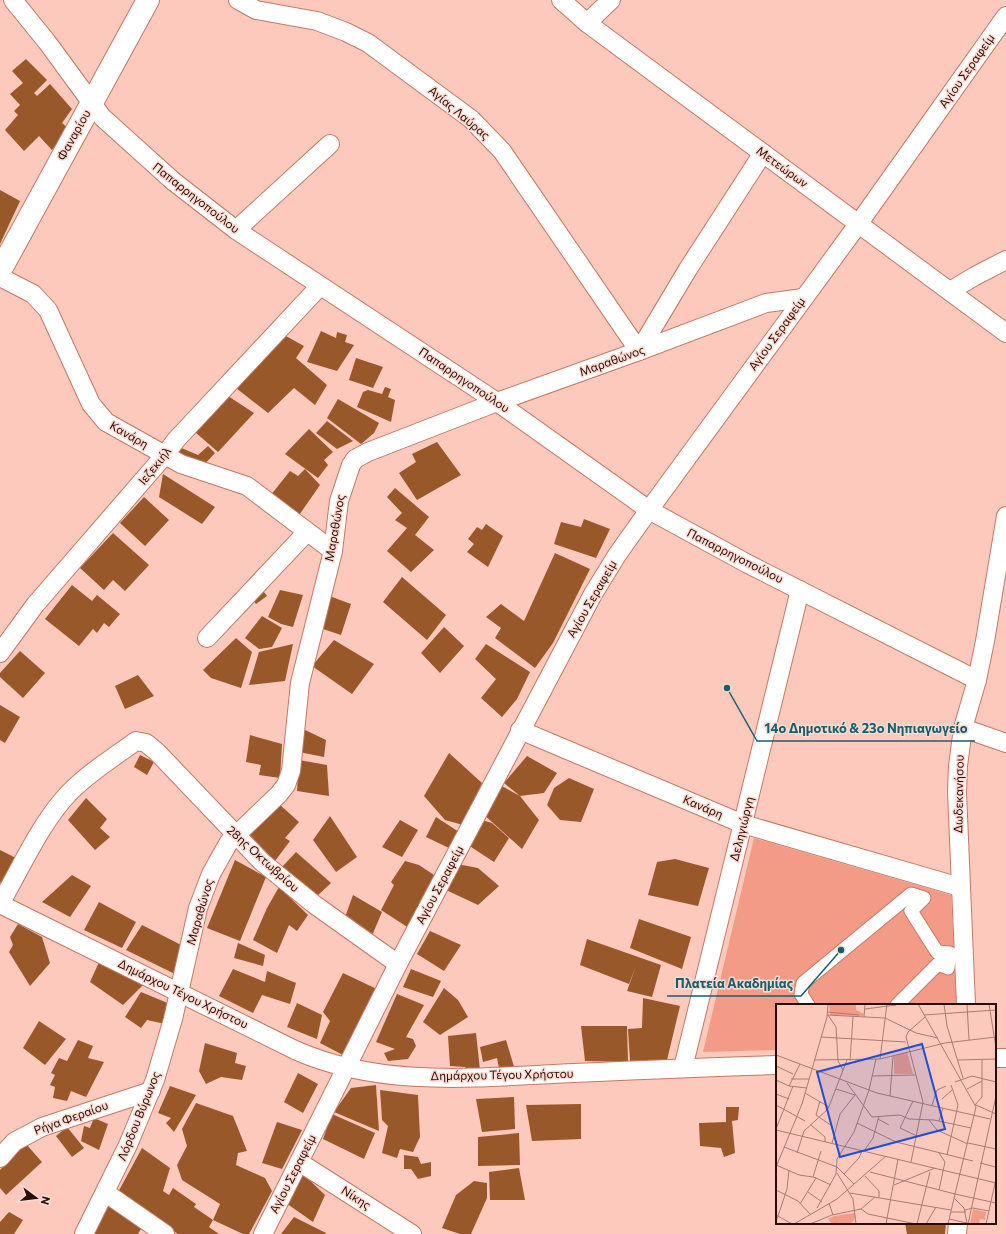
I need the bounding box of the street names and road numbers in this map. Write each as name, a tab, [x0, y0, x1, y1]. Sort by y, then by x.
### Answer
street label: Αγίου Σεραφείμ	[936, 31, 997, 110]
street label: Αγίας Λαύρας	[426, 83, 493, 142]
street label: Φαναρίου	[54, 107, 93, 162]
street label: Μετεώρων	[754, 143, 811, 190]
street label: Παπαρρηγοπούλου	[151, 159, 243, 236]
street label: Αγίου Σεραφείμ	[745, 294, 807, 373]
street label: Μαραθώνος	[577, 342, 646, 378]
street label: Παπαρρηγοπούλου	[417, 344, 513, 415]
street label: Κανάρη	[108, 418, 151, 451]
street label: Ιεζεκιήλ	[135, 443, 174, 487]
street label: Μαραθώνος	[321, 493, 347, 563]
street label: Παπαρρηγοπούλου	[685, 525, 786, 586]
street label: Αγίου Σεραφείμ	[563, 557, 619, 640]
street label: Δωδεκανήσου	[950, 754, 966, 834]
street label: Κανάρη	[681, 791, 726, 821]
street label: Δεληγιώργη	[726, 795, 756, 863]
street label: 28ης Οκτωβρίου	[225, 822, 303, 894]
street label: Αγίου Σεραφείμ	[413, 843, 466, 926]
street label: Μαραθώνος	[183, 877, 215, 946]
street label: Δημάρχου Τέγου Χρήστου	[116, 955, 251, 1031]
street label: Δημάρχου Τέγου Χρήστου	[430, 1066, 574, 1082]
street label: Λόρδου Βύρωνος	[114, 1069, 162, 1162]
street label: Ρήγα Φεραίου	[32, 1097, 110, 1137]
street label: Αγίου Σεραφείμ	[266, 1132, 318, 1215]
street label: Νίκης	[339, 1183, 374, 1212]

